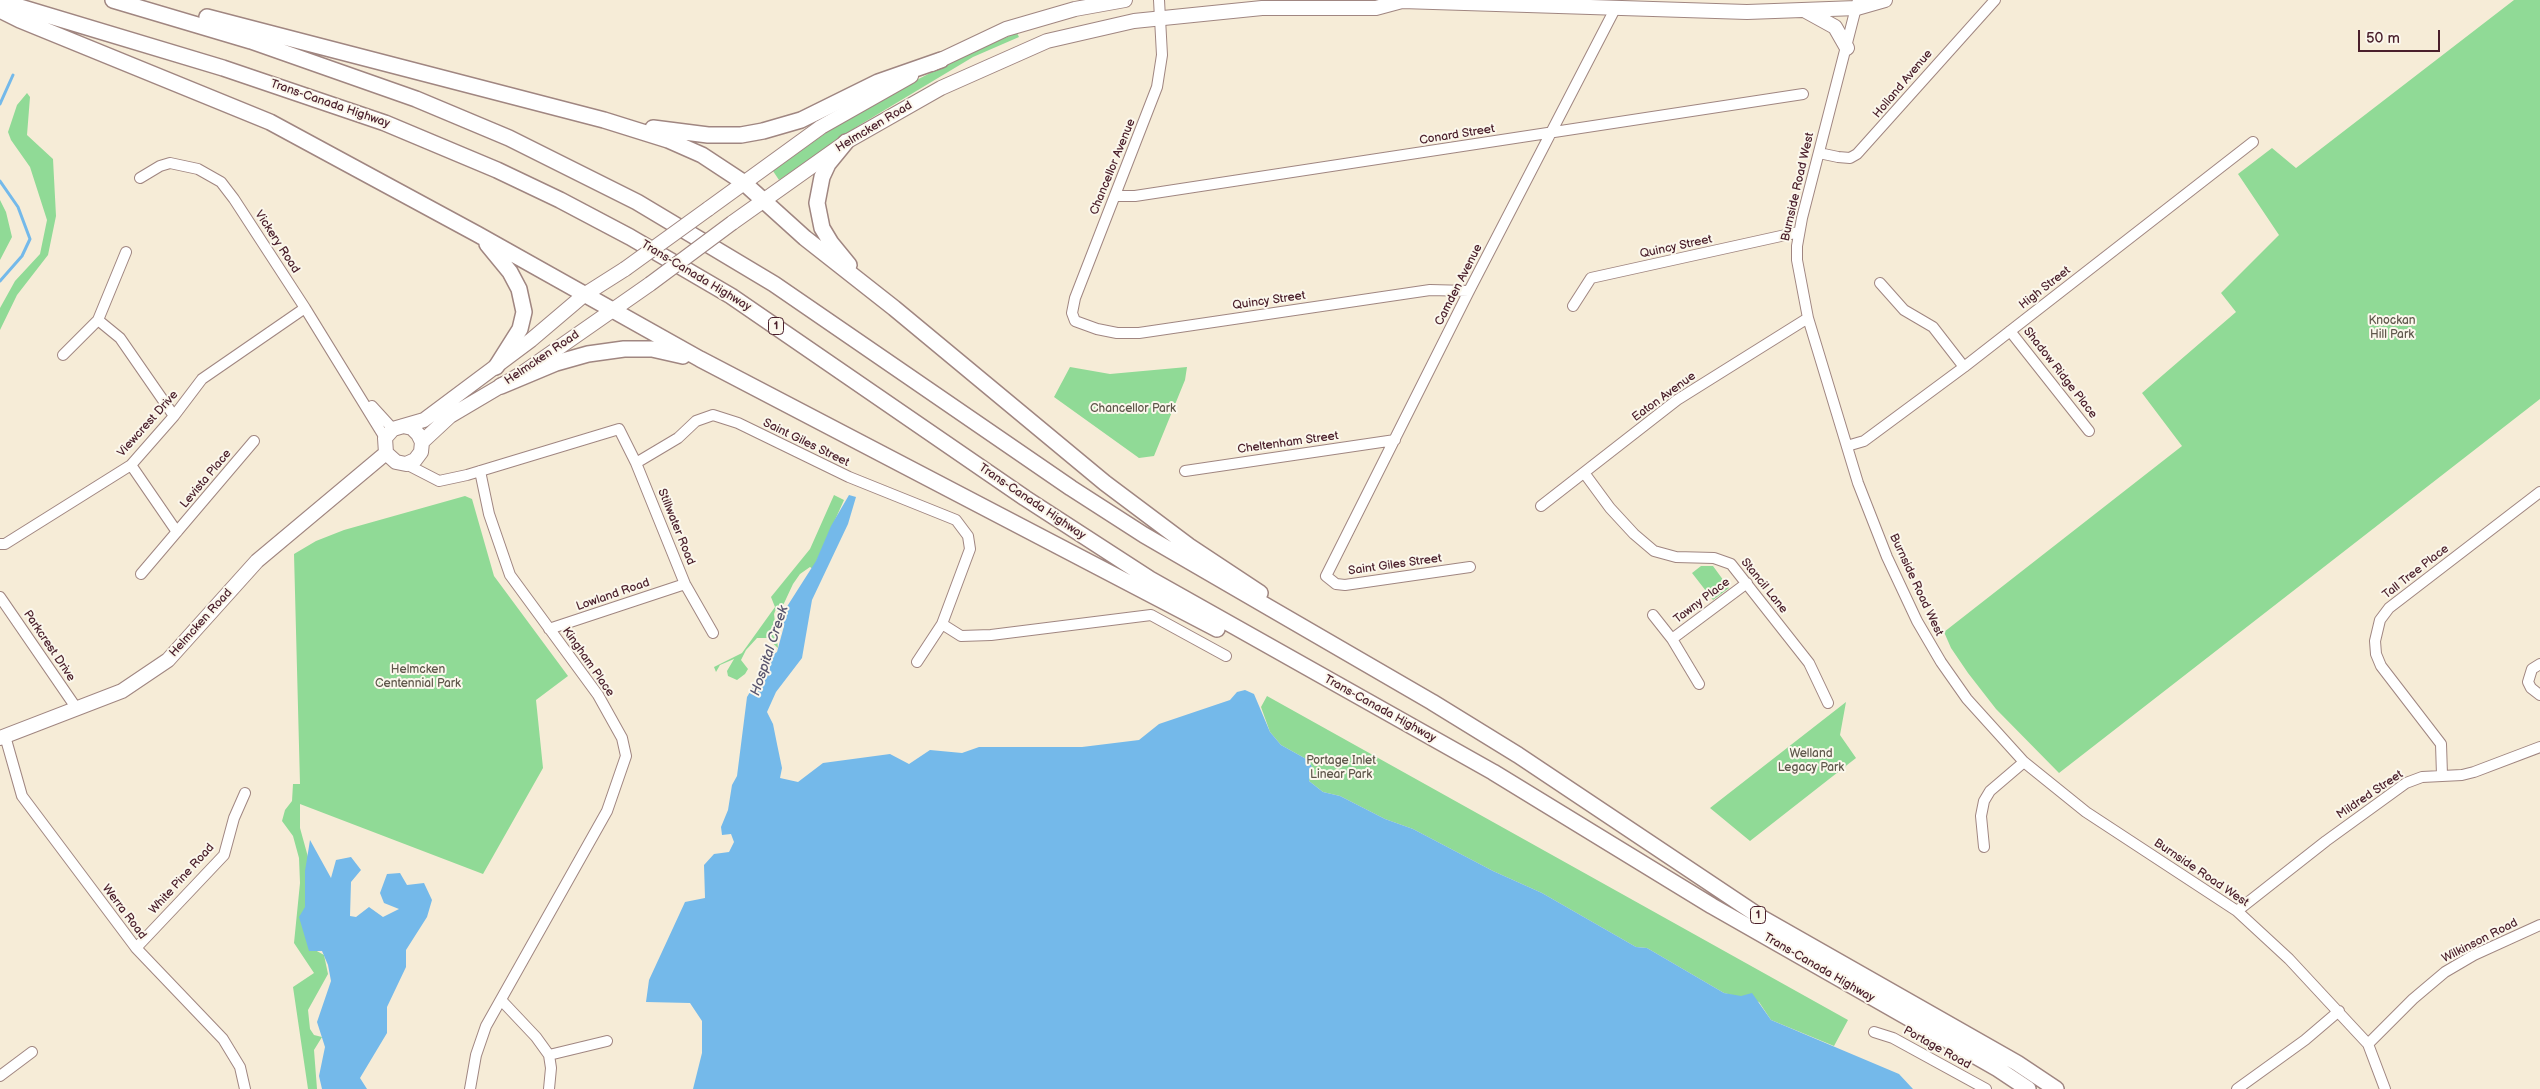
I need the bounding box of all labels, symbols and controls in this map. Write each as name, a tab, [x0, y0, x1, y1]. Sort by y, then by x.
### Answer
scale bar	[2360, 20, 2442, 52]
text: 50 m	[2366, 29, 2400, 48]
street label: Holland Avenue	[1870, 47, 1936, 121]
street label: Trans-Canada Highway	[268, 77, 392, 131]
street label: Helmcken Road	[833, 99, 915, 155]
street label: Chancellor Avenue	[1087, 117, 1139, 217]
street label: Conard Street	[1418, 122, 1496, 148]
street label: Burnside Road West	[1778, 131, 1818, 243]
street label: Vickery Road	[251, 208, 303, 276]
street label: Quincy Street	[1639, 232, 1713, 262]
street label: Trans-Canada Highway	[638, 237, 754, 315]
street label: Camden Avenue	[1432, 242, 1486, 328]
street label: High Street	[2016, 263, 2074, 313]
street label: Quincy Street	[1232, 289, 1306, 313]
park label: Knockan Hill Park	[2369, 314, 2415, 342]
road number: 1	[768, 318, 784, 334]
street label: Shadow Ridge Place	[2020, 325, 2100, 421]
street label: Helmcken Road	[502, 328, 582, 388]
street label: Eaton Avenue	[1629, 369, 1699, 425]
street label: Viewcrest Drive	[115, 388, 181, 460]
park label: Chancellor Park	[1090, 402, 1176, 416]
street label: Saint Giles Street	[761, 416, 851, 470]
street label: Cheltenham Street	[1237, 429, 1339, 457]
street label: Levista Place	[177, 447, 235, 511]
street label: Trans-Canada Highway	[976, 461, 1088, 543]
street label: Stillwater Road	[654, 487, 698, 567]
street label: Burnside Road West	[1886, 532, 1946, 638]
street label: Tall Tree Place	[2380, 542, 2452, 602]
street label: Saint Giles Street	[1347, 551, 1443, 579]
street label: Stancil Lane	[1737, 556, 1791, 616]
street label: Tawny Place	[1671, 575, 1733, 627]
street label: Lowland Road	[574, 576, 652, 614]
street label: Helmcken Road	[167, 586, 235, 660]
water label: Hospital Creek	[748, 604, 792, 698]
street label: Parkcrest Drive	[20, 608, 78, 684]
street label: Kingham Place	[559, 625, 617, 699]
park label: Helmcken Centennial Park	[375, 663, 461, 691]
street label: Trans-Canada Highway	[1322, 672, 1438, 746]
park label: Welland Legacy Park	[1778, 747, 1844, 775]
park label: Portage Inlet Linear Park	[1306, 754, 1376, 782]
street label: Mildred Street	[2334, 768, 2406, 822]
street label: Burnside Road West	[2151, 836, 2251, 910]
street label: White Pine Road	[147, 841, 217, 917]
street label: Werra Road	[99, 882, 149, 942]
road number: 1	[1750, 906, 1766, 924]
street label: Wilkinson Road	[2440, 916, 2520, 966]
street label: Trans-Canada Highway	[1761, 930, 1877, 1006]
street label: Portage Road	[1901, 1024, 1973, 1072]

